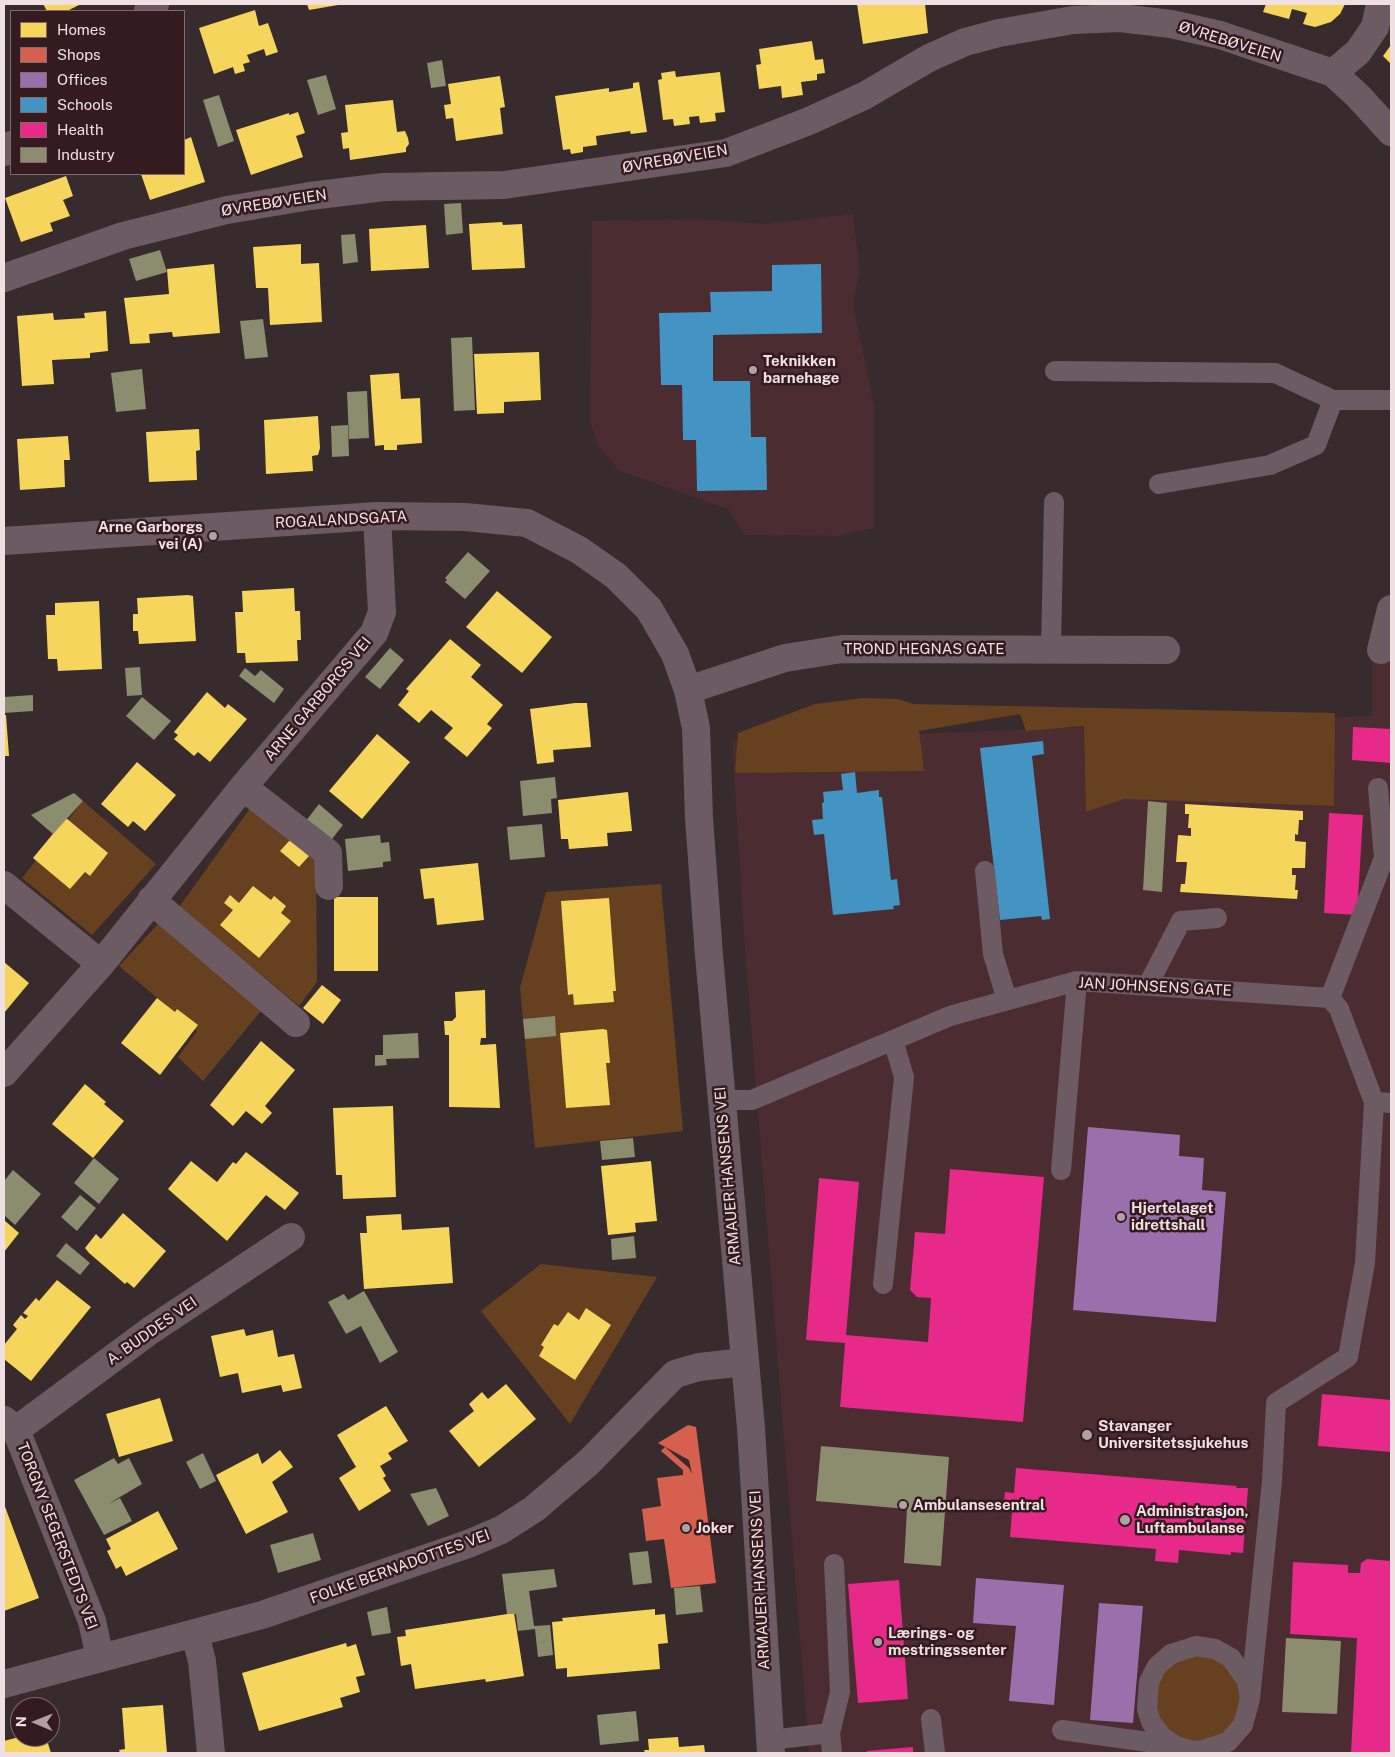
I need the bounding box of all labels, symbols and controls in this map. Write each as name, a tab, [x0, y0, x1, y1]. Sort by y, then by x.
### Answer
legend	[10, 10, 185, 175]
street label: ØVREBØVEIEN	[1176, 18, 1284, 66]
text: Homes	[57, 21, 106, 38]
text: Shops	[57, 46, 101, 63]
text: Offices	[57, 71, 107, 88]
text: Schools	[57, 96, 113, 113]
text: Health	[57, 121, 104, 138]
street label: ØVREBØVEIEN	[621, 141, 729, 177]
text: Industry	[57, 146, 115, 163]
street label: ØVREBØVEIEN	[220, 186, 328, 220]
place label: Teknikken barnehage	[763, 352, 840, 387]
marker: Teknikken barnehage	[747, 364, 759, 376]
street label: ROGALANDSGATA	[274, 508, 408, 532]
place label: Arne Garborgs vei (A)	[98, 518, 203, 553]
marker: Arne Garborgs vei (A)	[207, 530, 219, 542]
street label: ARNE GARBORGS VEI	[261, 633, 375, 765]
street label: TROND HEGNAS GATE	[843, 640, 1005, 658]
street label: JAN JOHNSENS GATE	[1078, 974, 1232, 1000]
street label: ARMAUER HANSENS VEI	[711, 1086, 745, 1266]
place label: Hjertelaget idrettshall	[1131, 1199, 1214, 1234]
marker: Hjertelaget idrettshall	[1115, 1211, 1127, 1223]
street label: A. BUDDES VEI	[103, 1293, 201, 1369]
place label: Stavanger Universitetssjukehus	[1098, 1417, 1248, 1452]
marker: Stavanger Universitetssjukehus	[1080, 1428, 1094, 1442]
street label: TORGNY SEGERSTEDTS VEI	[13, 1440, 101, 1632]
street label: ARMAUER HANSENS VEI	[746, 1490, 774, 1670]
place label: Ambulansesentral	[913, 1496, 1045, 1514]
marker: Ambulansesentral	[897, 1499, 909, 1511]
place label: Administrasjon, Luftambulanse	[1136, 1502, 1249, 1537]
marker: Administrasjon, Luftambulanse	[1118, 1513, 1132, 1527]
place label: Joker	[696, 1519, 734, 1537]
marker: Joker	[680, 1522, 692, 1534]
street label: FOLKE BERNADOTTES VEI	[308, 1526, 492, 1608]
place label: Lærings- og mestringssenter	[888, 1624, 1006, 1659]
marker: Lærings- og mestringssenter	[872, 1636, 884, 1648]
north arrow	[10, 1697, 60, 1747]
text: N	[13, 1716, 29, 1727]

